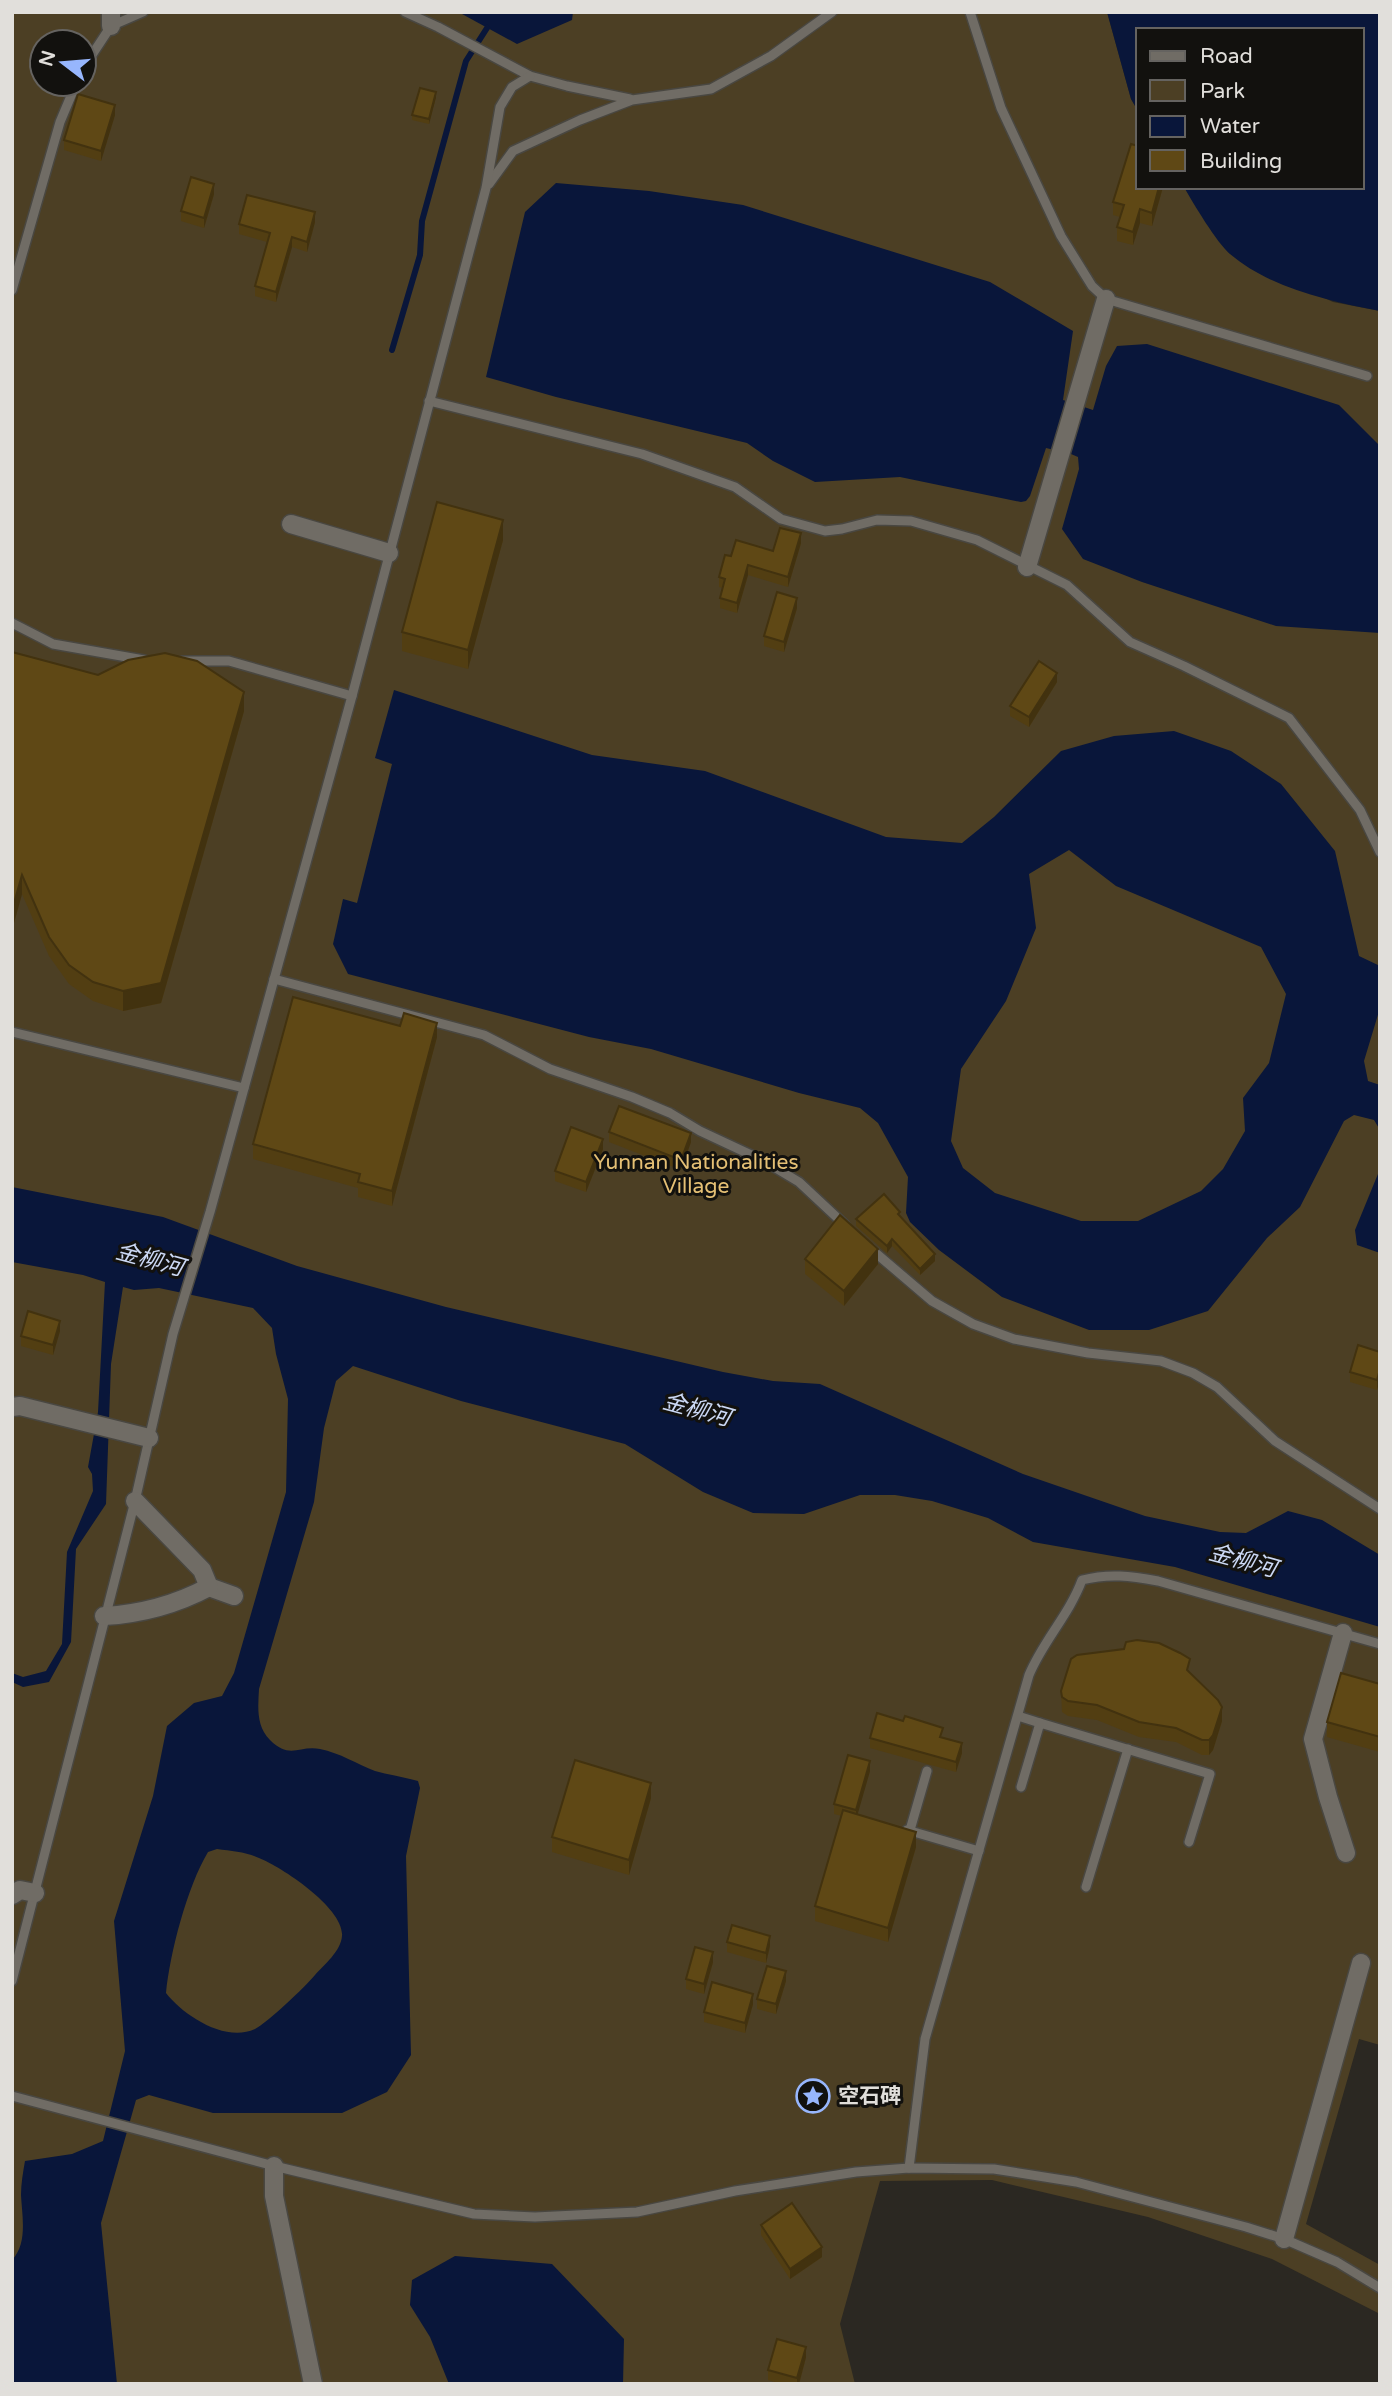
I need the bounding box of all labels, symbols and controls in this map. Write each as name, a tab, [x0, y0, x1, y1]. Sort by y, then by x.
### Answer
north arrow	[28, 28, 98, 98]
legend	[1136, 28, 1364, 189]
text: Road	[1200, 44, 1253, 69]
text: N	[35, 48, 60, 69]
text: Park	[1200, 79, 1245, 104]
text: Water	[1200, 114, 1260, 139]
text: Building	[1200, 149, 1282, 174]
park label: Yunnan Nationalities Village	[593, 1150, 799, 1199]
water label: 金柳河	[113, 1238, 191, 1283]
water label: 金柳河	[660, 1388, 738, 1433]
water label: 金柳河	[1206, 1539, 1284, 1584]
place icon: 空石碑	[794, 2077, 832, 2115]
place label: 空石碑	[838, 2084, 901, 2109]

